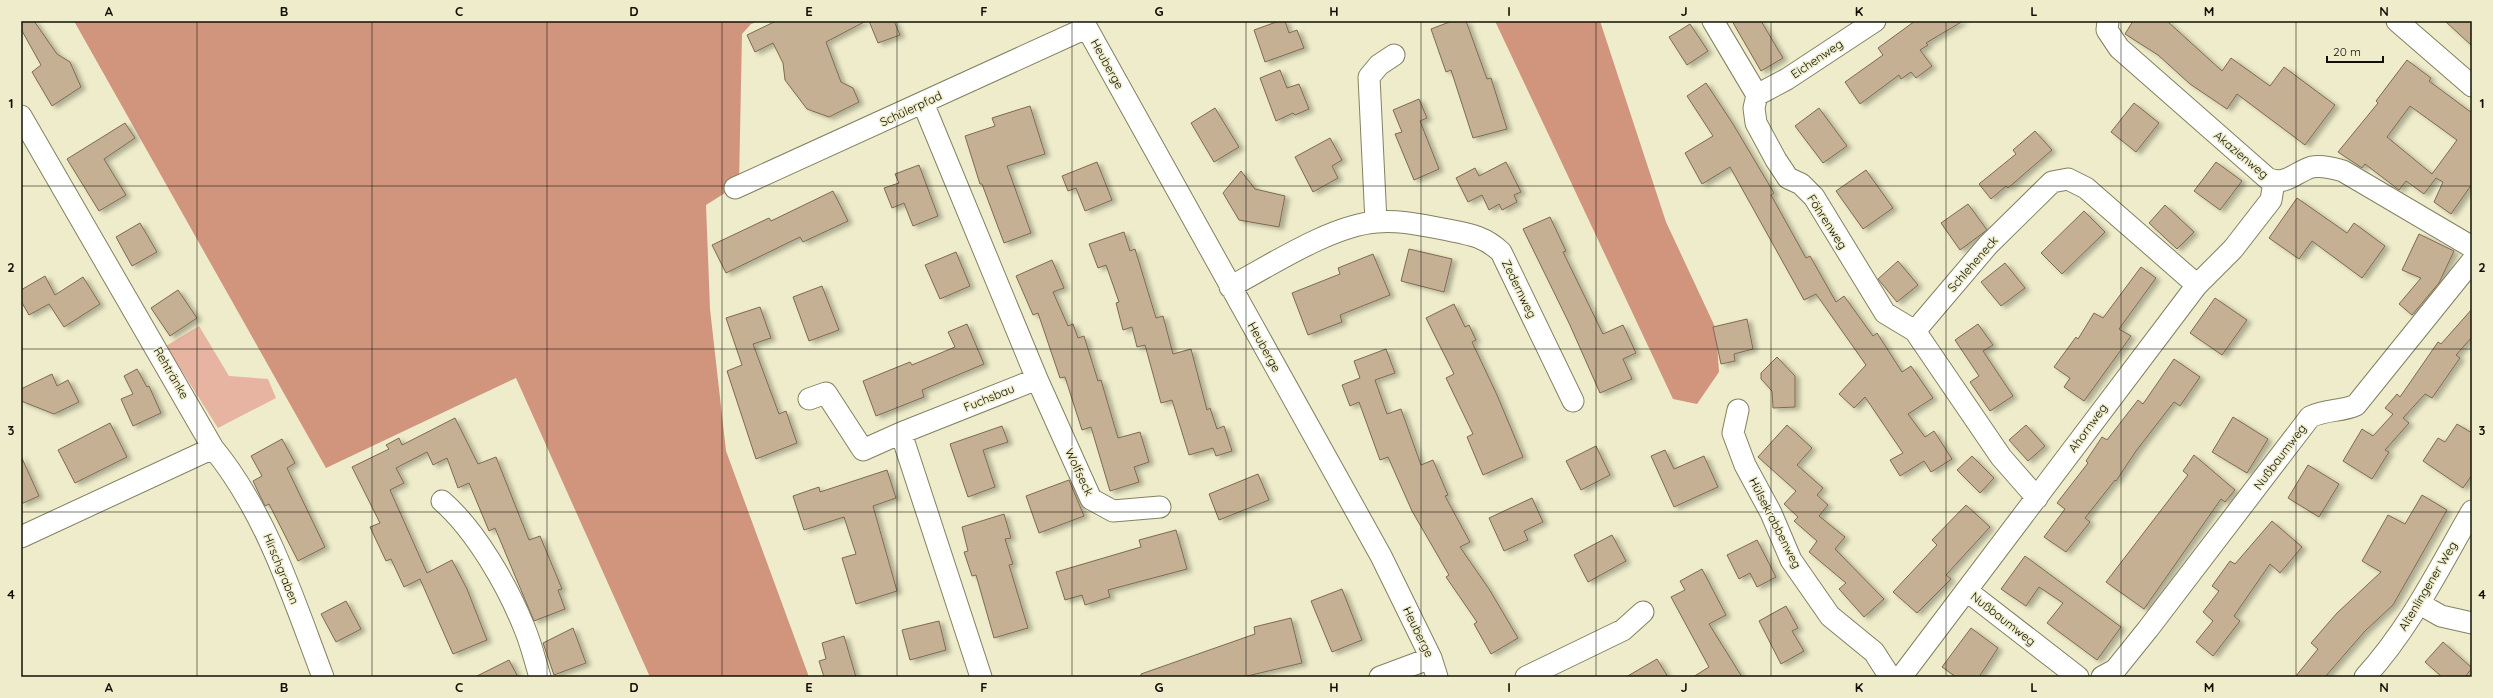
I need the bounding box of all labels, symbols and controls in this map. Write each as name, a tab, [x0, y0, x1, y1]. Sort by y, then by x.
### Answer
text: A	[105, 3, 114, 19]
text: B	[280, 3, 288, 19]
text: C	[455, 3, 463, 19]
text: D	[629, 3, 639, 19]
text: E	[805, 3, 813, 19]
text: F	[980, 3, 988, 19]
text: G	[1154, 3, 1164, 19]
text: H	[1329, 3, 1339, 19]
text: I	[1507, 3, 1511, 19]
text: J	[1680, 3, 1688, 19]
text: K	[1855, 3, 1864, 19]
text: L	[2030, 3, 2038, 19]
text: M	[2204, 3, 2214, 19]
text: N	[2379, 3, 2389, 19]
street label: Heuberge	[1088, 36, 1127, 92]
street label: Eichenweg	[1788, 36, 1846, 81]
scale bar	[2327, 38, 2383, 64]
text: 20 m	[2333, 44, 2361, 59]
street label: Schülerpfad	[877, 88, 944, 129]
text: 1	[8, 95, 14, 111]
text: 1	[2479, 95, 2485, 111]
street label: Akazienweg	[2211, 127, 2272, 182]
street label: Föhrenweg	[1804, 192, 1851, 252]
street label: Schleheneck	[1944, 233, 2001, 295]
street label: Zedernweg	[1499, 257, 1540, 321]
text: 2	[7, 259, 15, 275]
text: 2	[2478, 259, 2486, 275]
street label: Heuberge	[1245, 319, 1284, 375]
street label: Rehtränke	[151, 344, 192, 401]
street label: Fuchsbau	[961, 381, 1016, 414]
street label: Ahornweg	[2065, 400, 2110, 455]
street label: Nußbaumweg	[2250, 421, 2309, 492]
text: 3	[8, 422, 15, 438]
text: 3	[2479, 422, 2486, 438]
street label: Wolfseck	[1062, 446, 1097, 498]
street label: Hülsekrabbenweg	[1746, 475, 1805, 571]
street label: Hirschgraben	[261, 531, 302, 606]
street label: Altenlingener Weg	[2395, 538, 2460, 633]
text: 4	[7, 586, 15, 602]
text: 4	[2478, 586, 2486, 602]
street label: Nußbaumweg	[1968, 589, 2039, 649]
street label: Heuberge	[1400, 604, 1437, 660]
text: A	[105, 679, 114, 695]
text: B	[280, 679, 288, 695]
text: C	[455, 679, 463, 695]
text: D	[629, 679, 639, 695]
text: E	[805, 679, 813, 695]
text: F	[980, 679, 988, 695]
text: G	[1154, 679, 1164, 695]
text: H	[1329, 679, 1339, 695]
text: I	[1507, 679, 1511, 695]
text: J	[1680, 679, 1688, 695]
text: K	[1855, 679, 1864, 695]
text: L	[2030, 679, 2038, 695]
text: M	[2204, 679, 2214, 695]
text: N	[2379, 679, 2389, 695]

